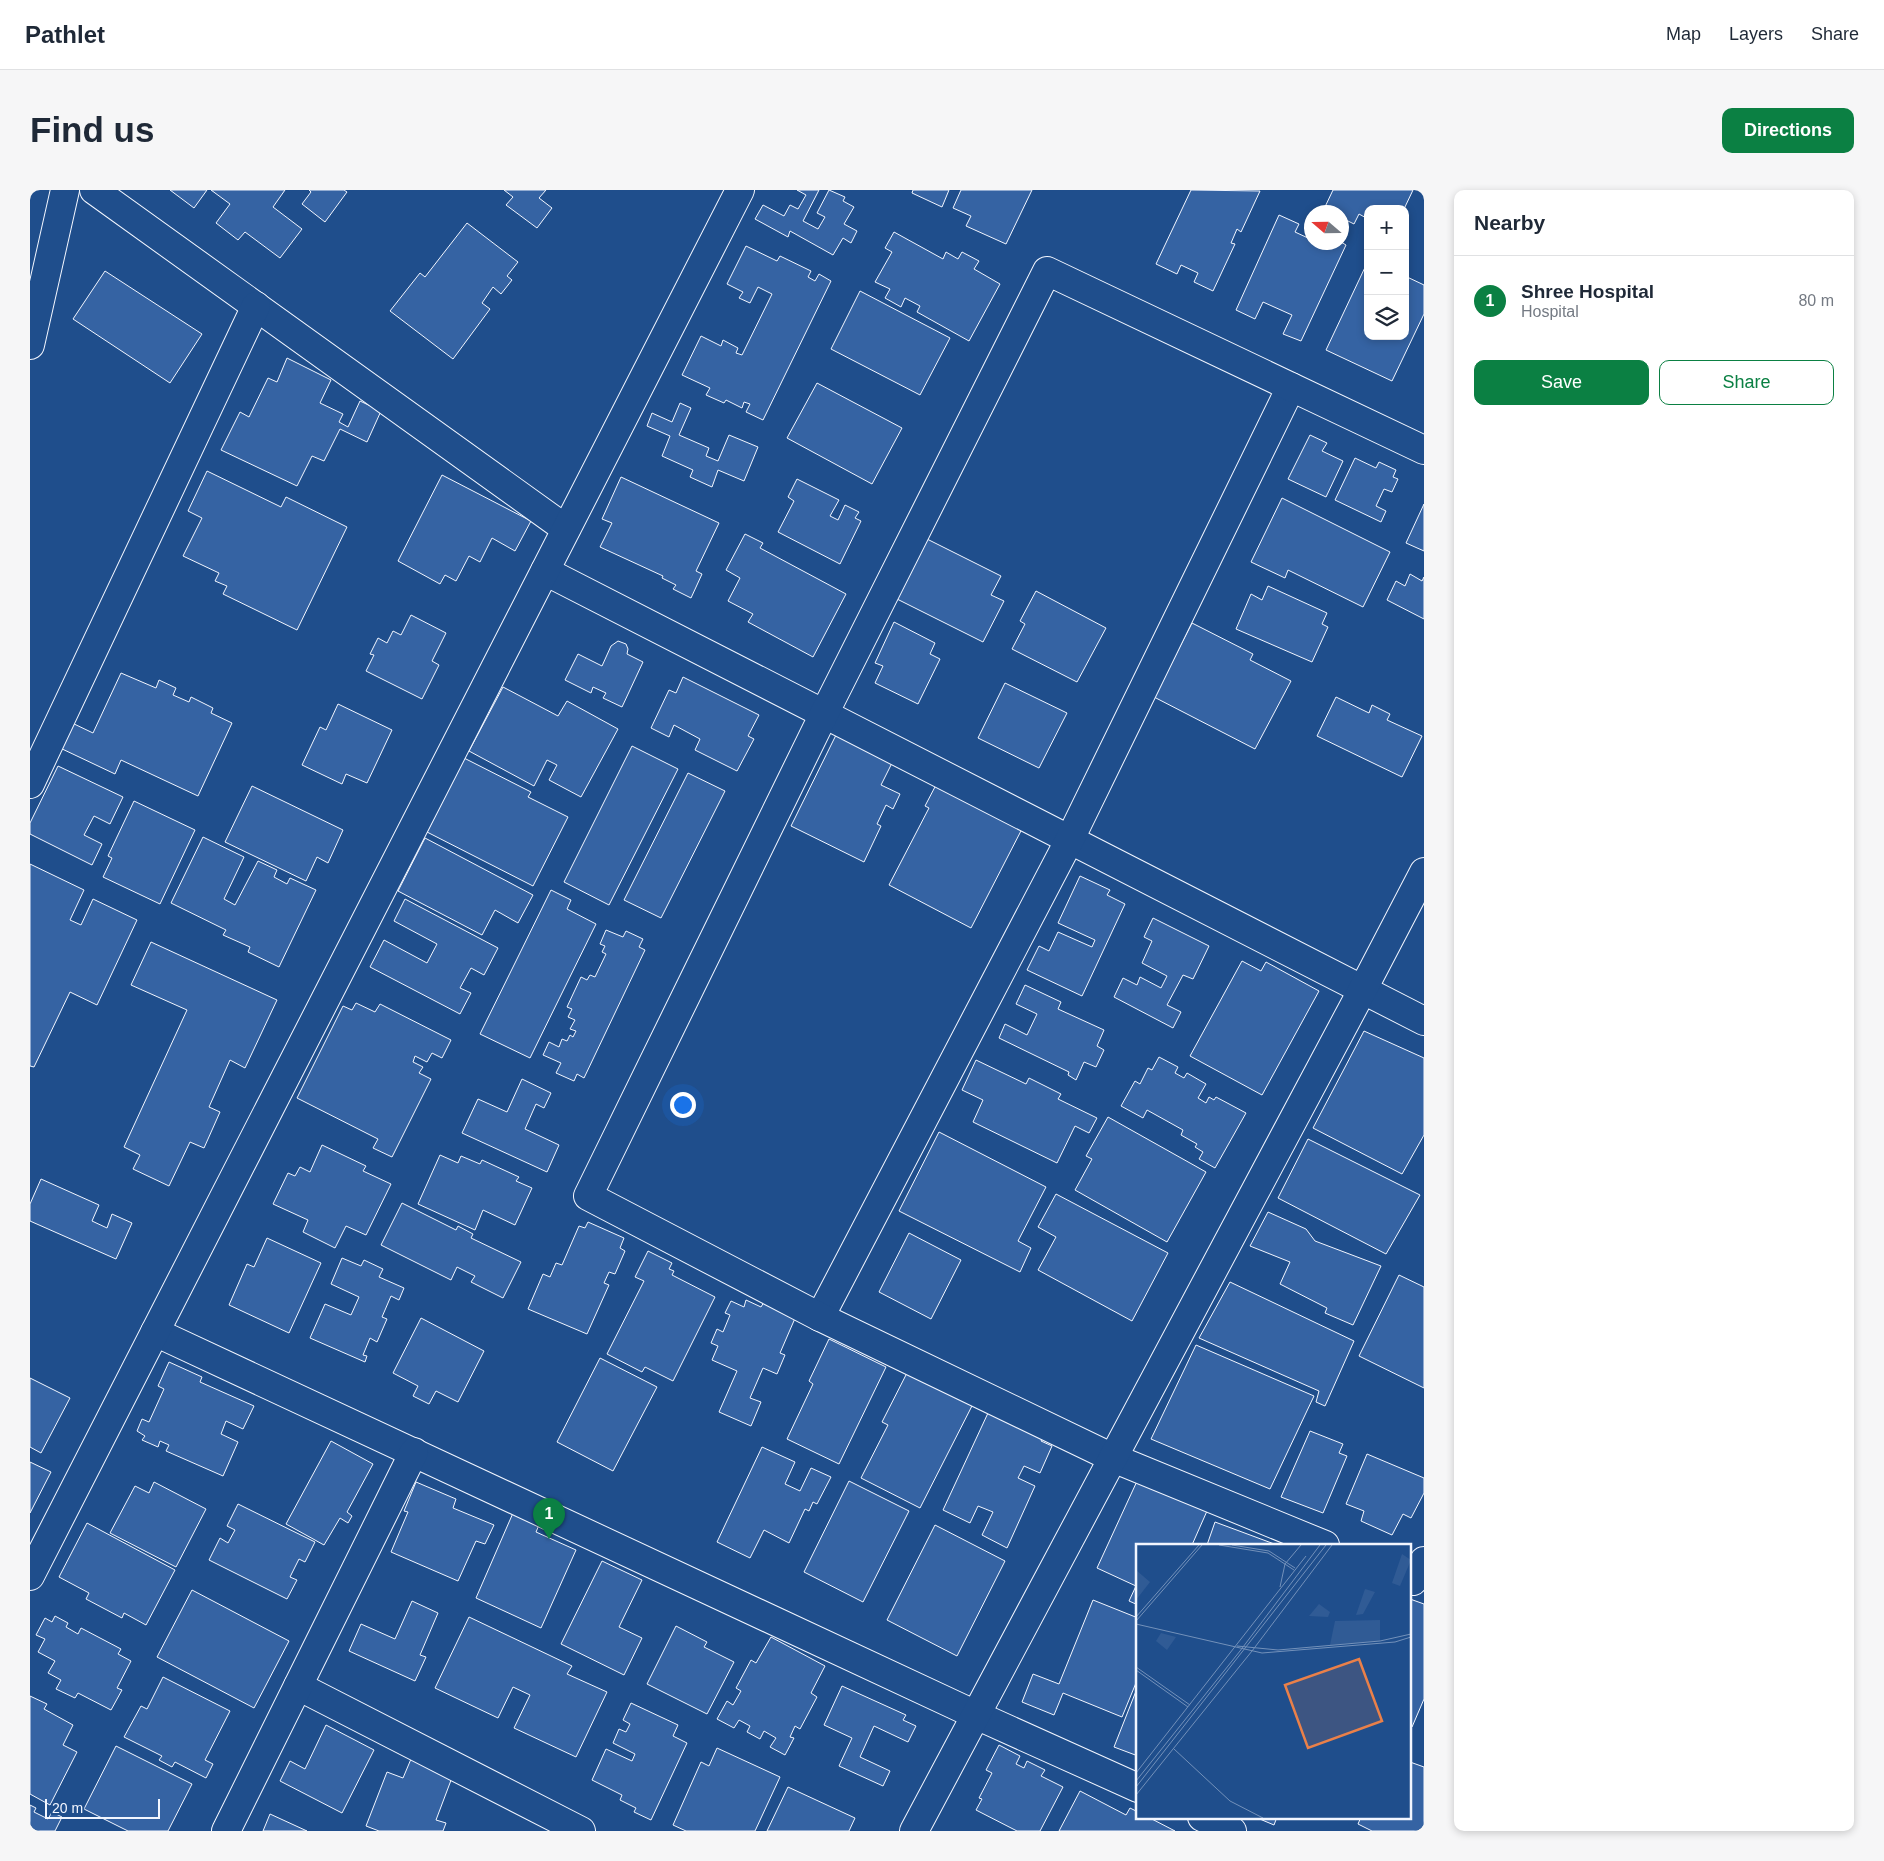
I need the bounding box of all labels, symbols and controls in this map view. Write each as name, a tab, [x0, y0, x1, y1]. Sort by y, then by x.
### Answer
text: Pathlet	[25, 21, 105, 48]
text: Map	[1666, 24, 1701, 44]
text: Layers	[1729, 24, 1783, 44]
text: Share	[1811, 24, 1859, 44]
button: Directions	[1722, 108, 1854, 153]
text: Find us	[30, 110, 154, 149]
north arrow	[1304, 205, 1349, 250]
map controls	[1364, 205, 1409, 340]
button: +	[1364, 205, 1409, 250]
text: Nearby	[1474, 211, 1545, 234]
button: −	[1364, 250, 1409, 295]
text: Shree Hospital	[1521, 281, 1654, 302]
text: 1	[1486, 292, 1494, 309]
text: 80 m	[1798, 292, 1834, 309]
button: layers	[1364, 295, 1409, 340]
text: Hospital	[1521, 303, 1579, 320]
button: Save	[1474, 360, 1649, 405]
button: Share	[1659, 360, 1834, 405]
your location	[670, 1092, 696, 1118]
pin: 1	[533, 1498, 565, 1539]
inset map	[1136, 1544, 1412, 1818]
scale bar	[45, 1796, 160, 1819]
text: 20 m	[52, 1800, 83, 1816]

